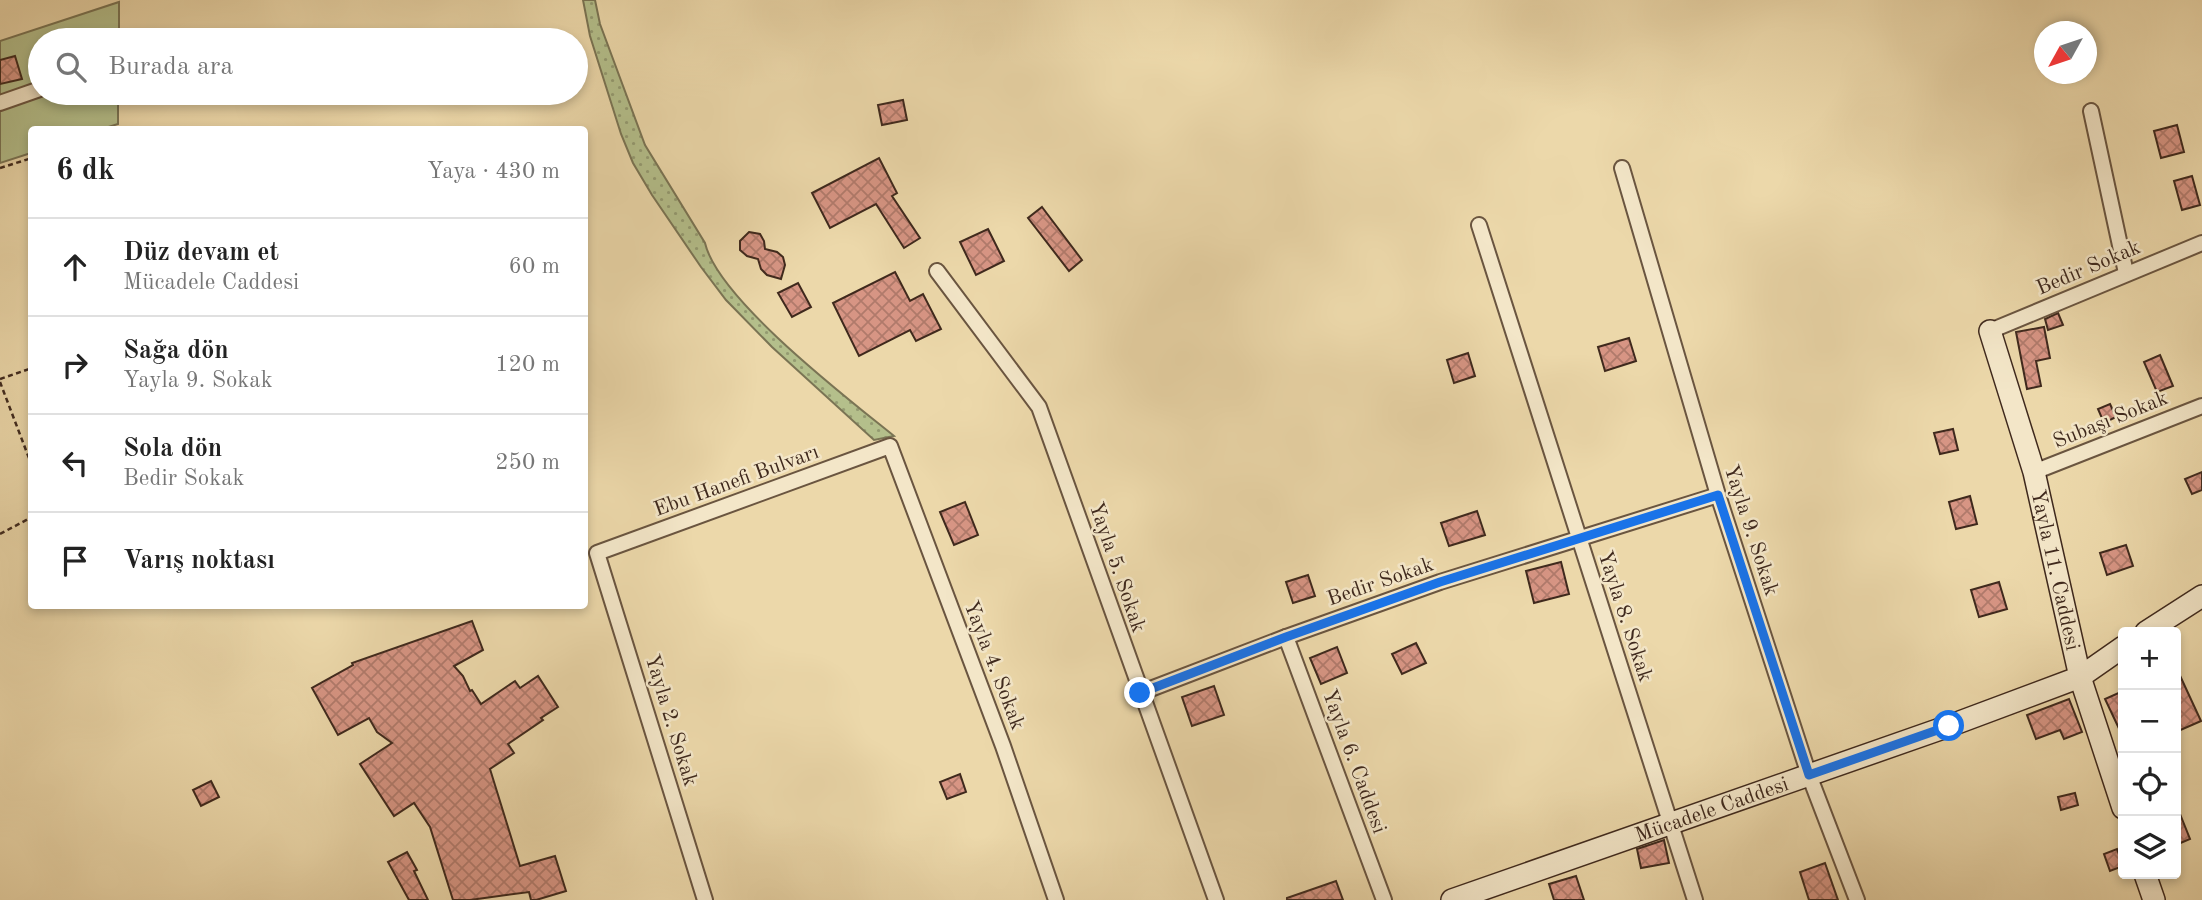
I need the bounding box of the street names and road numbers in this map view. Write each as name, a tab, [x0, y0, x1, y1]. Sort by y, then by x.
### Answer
street label: Bedir Sokak	[2033, 237, 2144, 300]
street label: Subaşı Sokak	[2050, 388, 2171, 453]
street label: Ebu Hanefi Bulvarı	[651, 442, 822, 521]
street label: Yayla 9. Sokak	[1719, 462, 1782, 599]
street label: Yayla 11. Caddesi	[2026, 488, 2083, 653]
street label: Yayla 5. Sokak	[1084, 499, 1149, 636]
street label: Yayla 8. Sokak	[1593, 548, 1656, 685]
street label: Bedir Sokak	[1325, 554, 1436, 610]
street label: Yayla 4. Sokak	[959, 598, 1028, 733]
street label: Yayla 2. Sokak	[641, 652, 701, 789]
street label: Yayla 6. Caddesi	[1318, 687, 1389, 836]
street label: Mücadele Caddesi	[1633, 774, 1792, 847]

